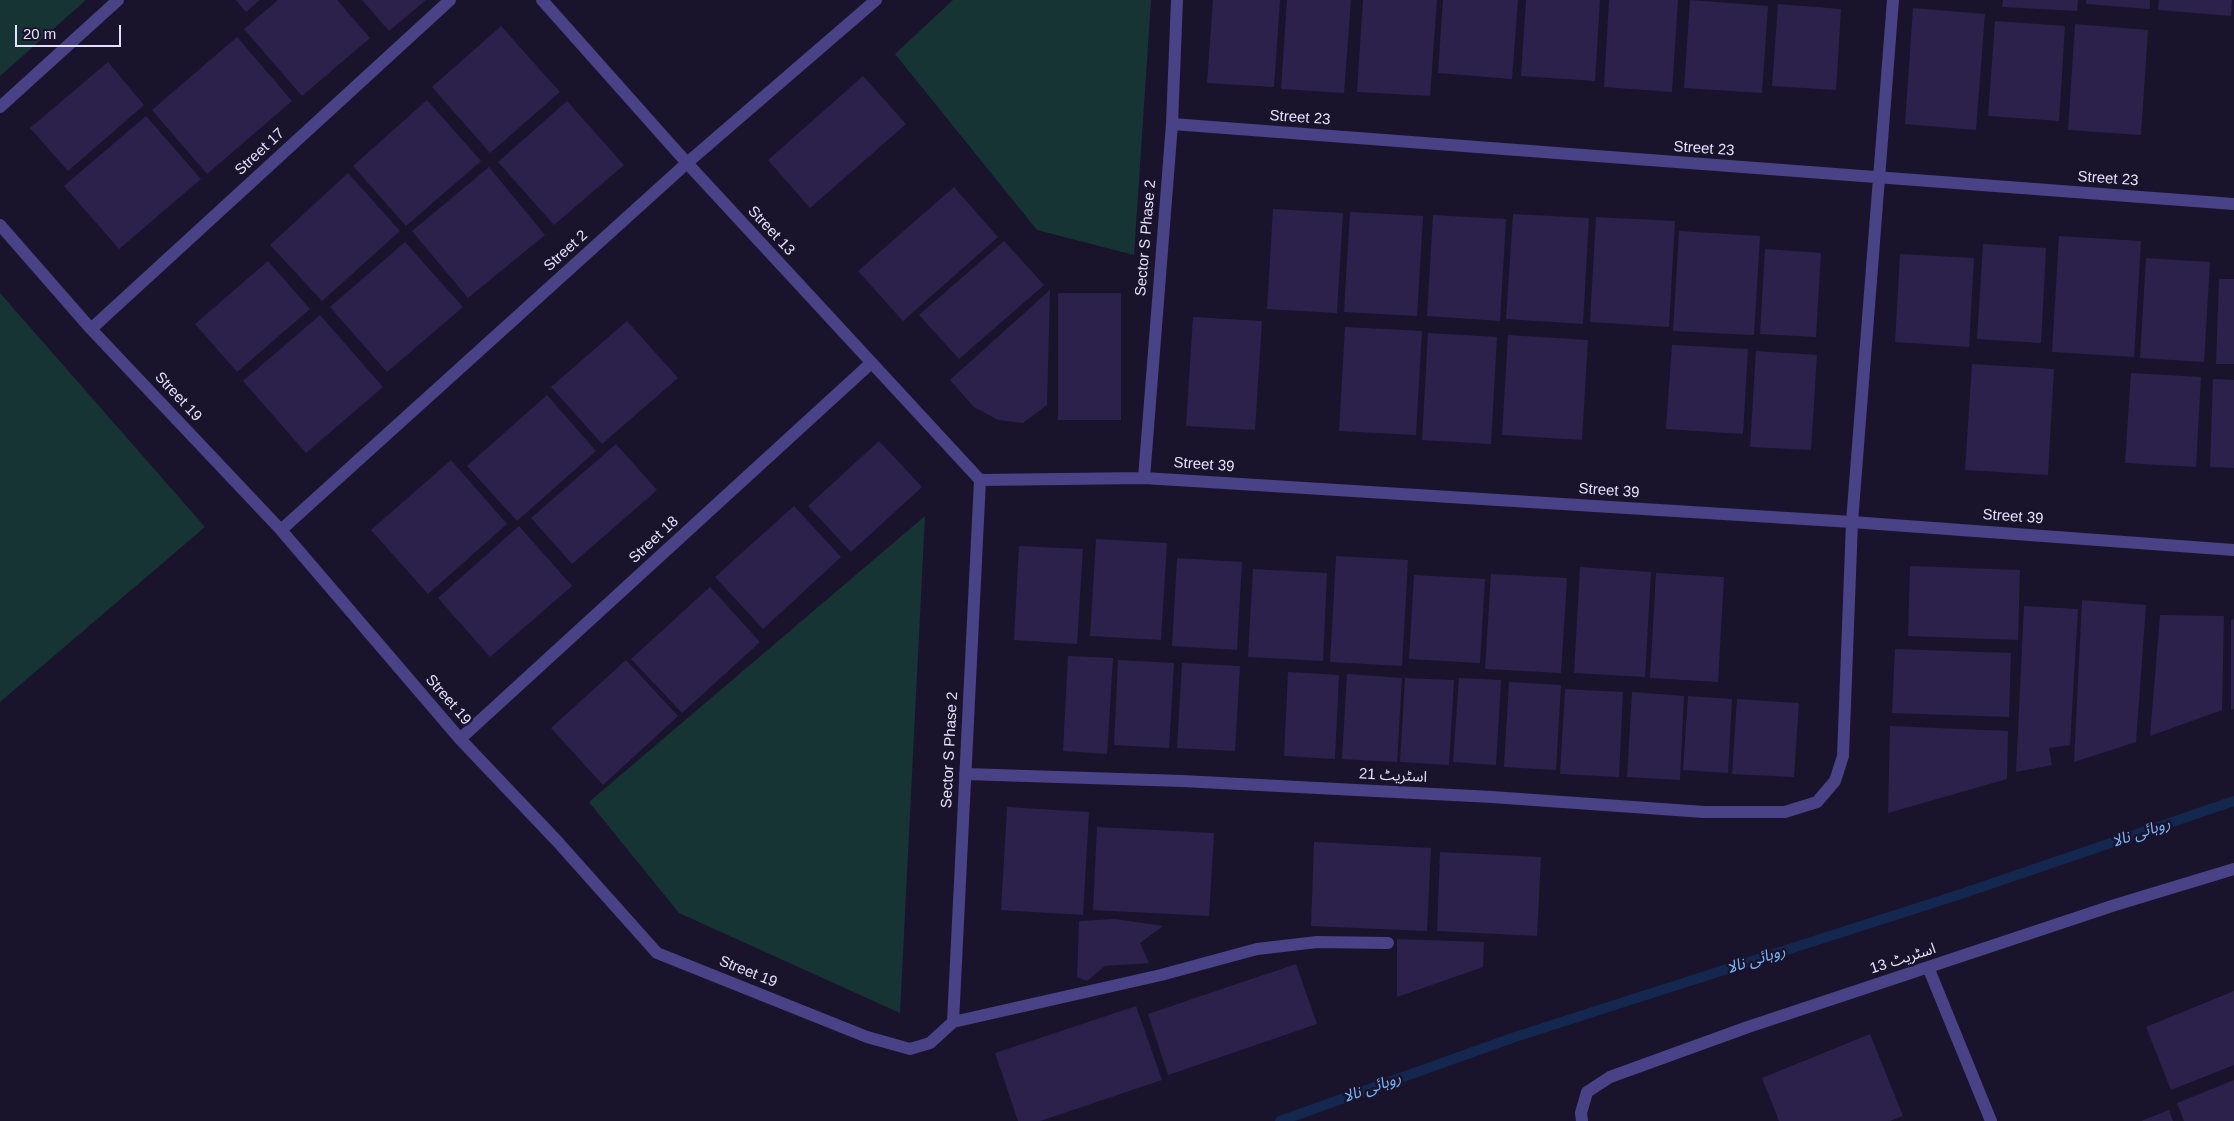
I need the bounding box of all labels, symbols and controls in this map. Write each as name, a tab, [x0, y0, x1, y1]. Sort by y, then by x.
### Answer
scale bar	[18, 15, 124, 47]
text: 20 m	[23, 25, 56, 42]
street label: Street 23	[1269, 107, 1331, 129]
street label: Street 17	[232, 125, 288, 179]
street label: Street 23	[1673, 138, 1735, 160]
street label: Street 23	[2077, 168, 2139, 190]
street label: Sector S Phase 2	[1132, 179, 1160, 297]
street label: Street 13	[744, 203, 798, 259]
street label: Street 2	[540, 227, 592, 275]
street label: Street 19	[151, 369, 205, 425]
street label: Street 39	[1173, 454, 1235, 476]
street label: Street 39	[1578, 480, 1640, 502]
street label: Street 39	[1982, 506, 2044, 528]
street label: Street 18	[626, 513, 682, 567]
street label: Street 19	[421, 671, 475, 729]
street label: Sector S Phase 2	[938, 691, 962, 809]
street label: اسٹریٹ 21	[1359, 765, 1427, 787]
water label: روہائی نالا	[2109, 814, 2173, 852]
street label: اسٹریٹ 13	[1868, 940, 1938, 978]
water label: روہائی نالا	[1724, 941, 1788, 979]
street label: Street 19	[716, 952, 780, 992]
water label: روہائی نالا	[1340, 1069, 1404, 1107]

